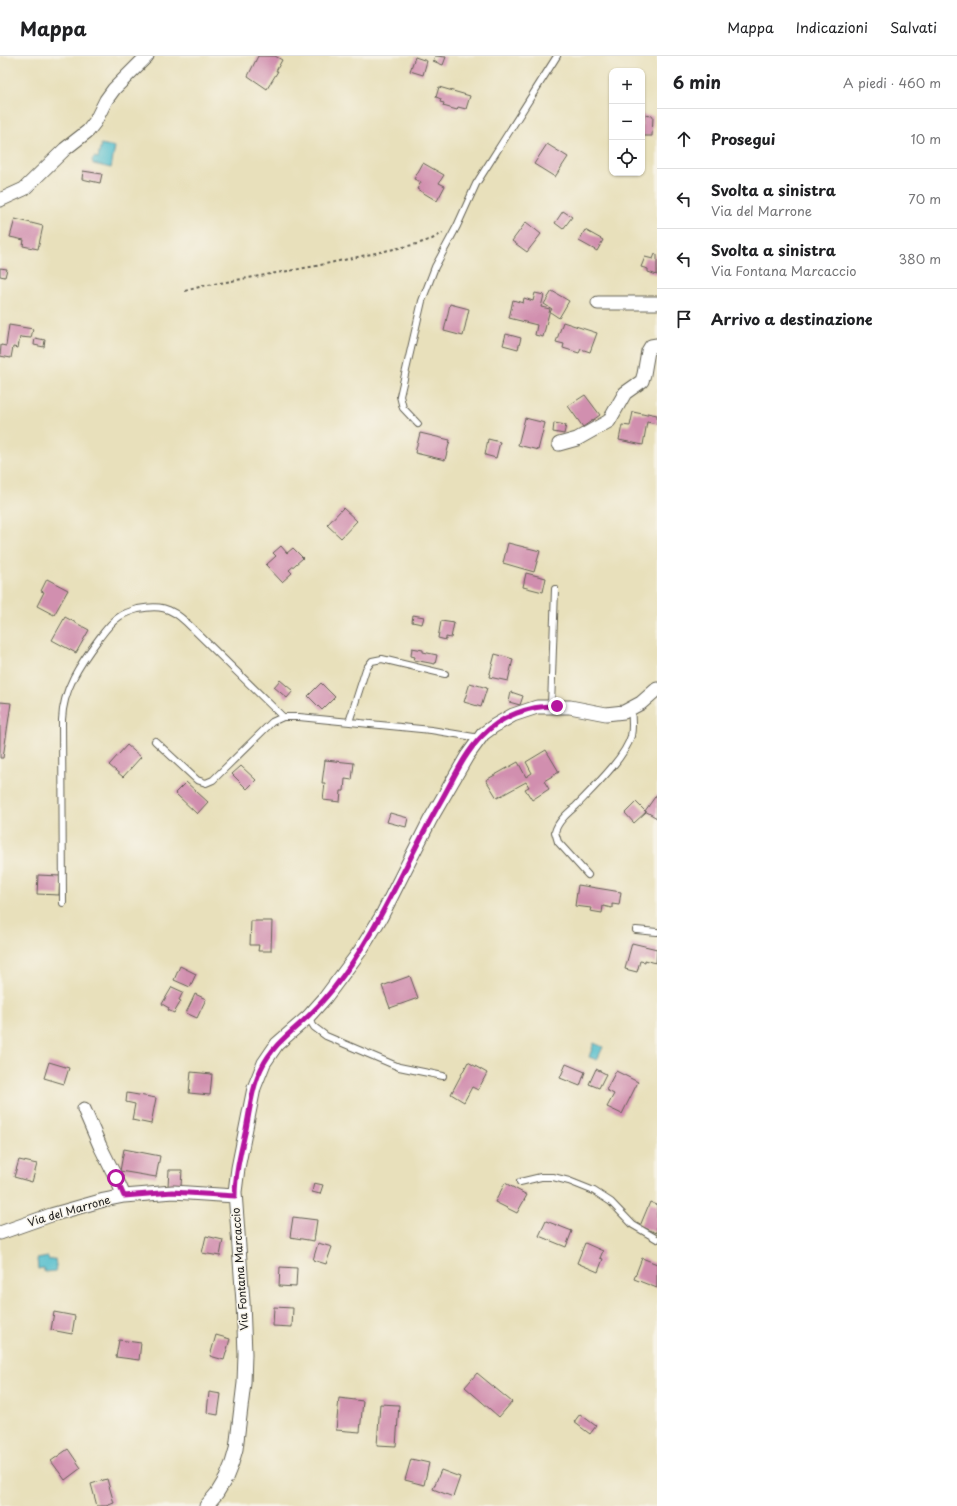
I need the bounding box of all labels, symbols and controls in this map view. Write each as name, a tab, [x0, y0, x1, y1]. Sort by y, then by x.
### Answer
text: Mappa	[20, 14, 87, 42]
text: Mappa	[727, 17, 774, 38]
text: Indicazioni	[796, 17, 868, 38]
text: Salvati	[890, 17, 937, 38]
map controls	[609, 68, 645, 176]
button: +	[609, 68, 645, 104]
text: 6 min	[673, 69, 721, 95]
text: A piedi · 460 m	[843, 73, 941, 92]
button: −	[609, 104, 645, 140]
text: Prosegui	[711, 127, 775, 150]
icon: ahead	[673, 128, 695, 150]
text: 10 m	[911, 129, 941, 148]
button: locate	[609, 140, 645, 176]
text: Svolta a sinistra	[711, 178, 836, 201]
icon: left	[673, 188, 695, 210]
text: 70 m	[908, 189, 941, 208]
text: Via del Marrone	[711, 201, 812, 220]
text: Svolta a sinistra	[711, 238, 836, 261]
icon: left	[673, 248, 695, 270]
text: 380 m	[898, 249, 941, 268]
text: Via Fontana Marcaccio	[711, 261, 857, 280]
text: Arrivo a destinazione	[711, 307, 873, 330]
icon: arrive	[673, 308, 695, 330]
route end	[548, 697, 566, 715]
route start	[107, 1169, 125, 1187]
street label: Via del Marrone	[25, 1191, 112, 1230]
street label: Via Fontana Marcaccio	[227, 1207, 252, 1331]

